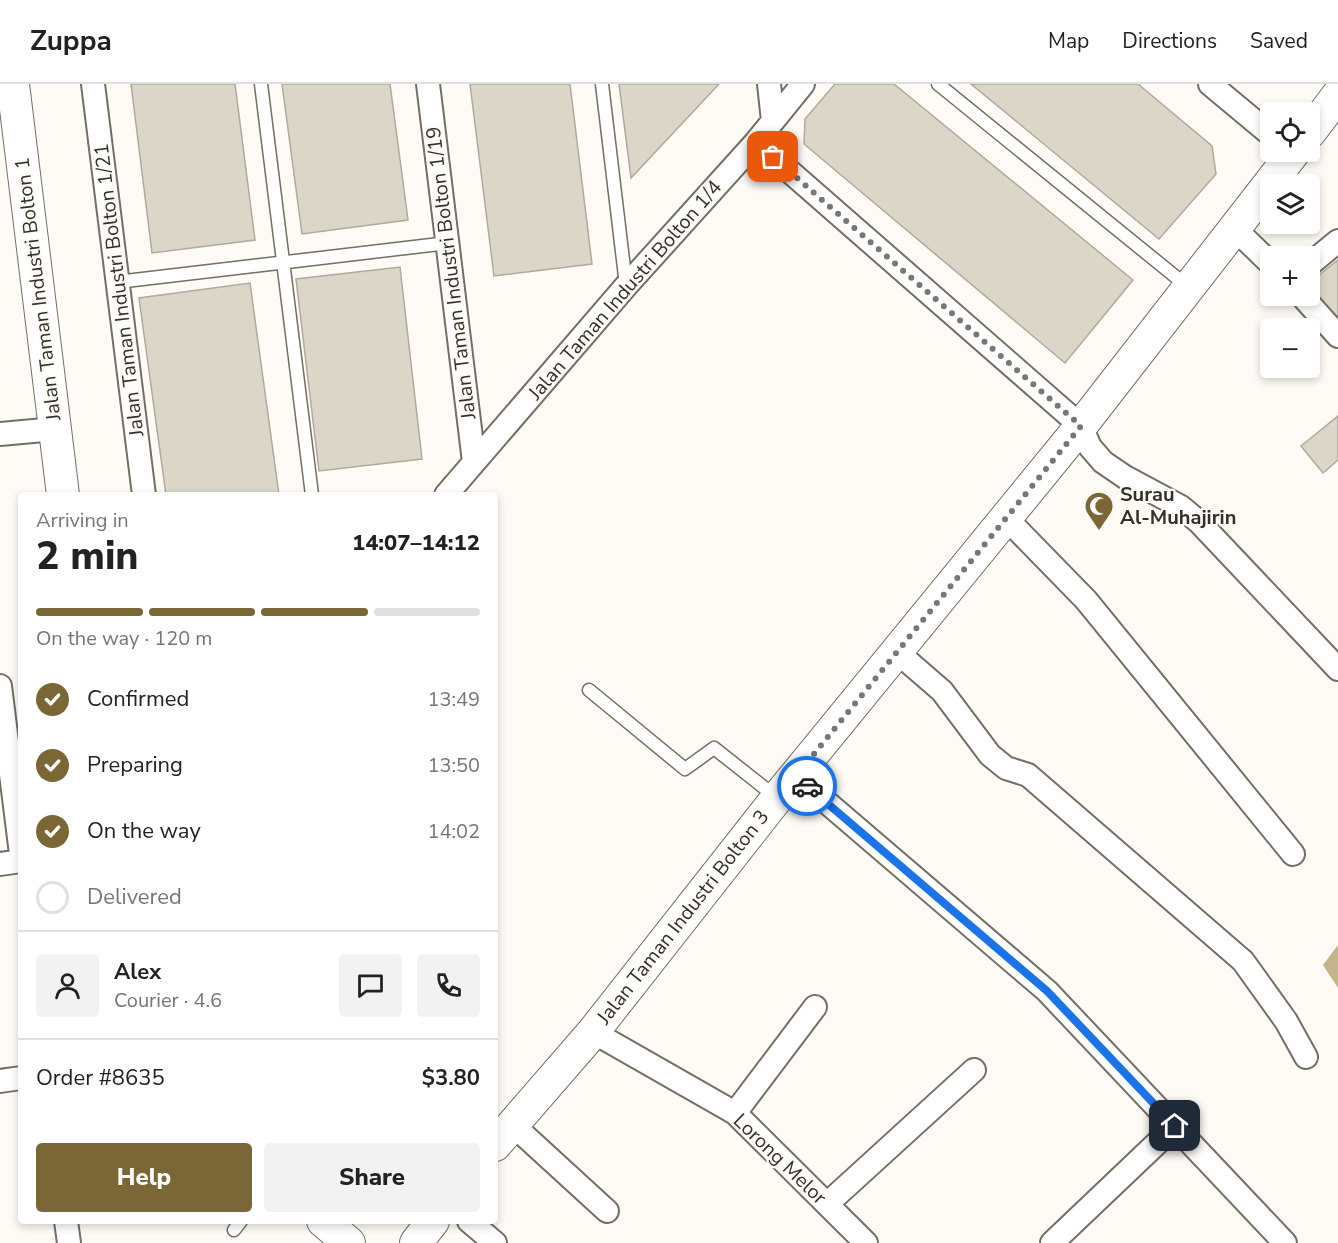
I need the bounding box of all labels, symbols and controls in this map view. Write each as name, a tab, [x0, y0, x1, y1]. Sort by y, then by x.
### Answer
text: Zuppa	[30, 22, 112, 60]
text: Map	[1048, 27, 1089, 55]
text: Directions	[1122, 27, 1217, 55]
text: Saved	[1250, 27, 1308, 55]
map controls	[1260, 102, 1320, 378]
button: locate	[1260, 102, 1320, 162]
street label: Jalan Taman Industri Bolton 1/19	[420, 125, 482, 422]
pin	[747, 131, 798, 182]
icon: bag	[756, 140, 789, 173]
street label: Jalan Taman Industri Bolton 1/21	[88, 142, 150, 439]
street label: Jalan Taman Industri Bolton 1	[8, 156, 68, 423]
street label: Jalan Taman Industri Bolton 1/4	[521, 174, 728, 406]
button: layers	[1260, 174, 1320, 234]
button: +	[1260, 246, 1320, 306]
button: −	[1260, 318, 1320, 378]
place label: Surau Al-Muhajirin	[1120, 481, 1236, 531]
mosque icon: Surau Al-Muhajirin	[1083, 490, 1115, 532]
text: Arriving in	[36, 507, 129, 534]
text: 14:07–14:12	[352, 528, 480, 558]
text: 2 min	[36, 530, 139, 583]
text: On the way · 120 m	[36, 625, 212, 652]
icon: check	[36, 683, 69, 716]
text: Confirmed	[87, 684, 189, 714]
text: 13:49	[427, 686, 480, 713]
icon: check	[36, 749, 69, 782]
text: Preparing	[87, 750, 183, 780]
text: 13:50	[427, 752, 480, 779]
courier	[777, 756, 837, 816]
icon: car	[791, 770, 824, 803]
street label: Jalan Taman Industri Bolton 3	[590, 804, 775, 1031]
icon: check	[36, 815, 69, 848]
text: On the way	[87, 816, 201, 846]
text: 14:02	[427, 818, 480, 845]
text: Delivered	[87, 882, 182, 912]
button: person	[36, 954, 99, 1017]
button: chat	[339, 954, 402, 1017]
button: phone	[417, 954, 480, 1017]
text: Alex	[114, 957, 161, 987]
text: Courier · 4.6	[114, 987, 222, 1014]
text: Order #8635	[36, 1063, 165, 1093]
text: $3.80	[422, 1063, 480, 1093]
pin	[1149, 1100, 1200, 1151]
street label: Lorong Melor	[727, 1108, 833, 1210]
icon: home	[1158, 1109, 1191, 1142]
button: Help	[36, 1143, 252, 1212]
button: Share	[264, 1143, 480, 1212]

